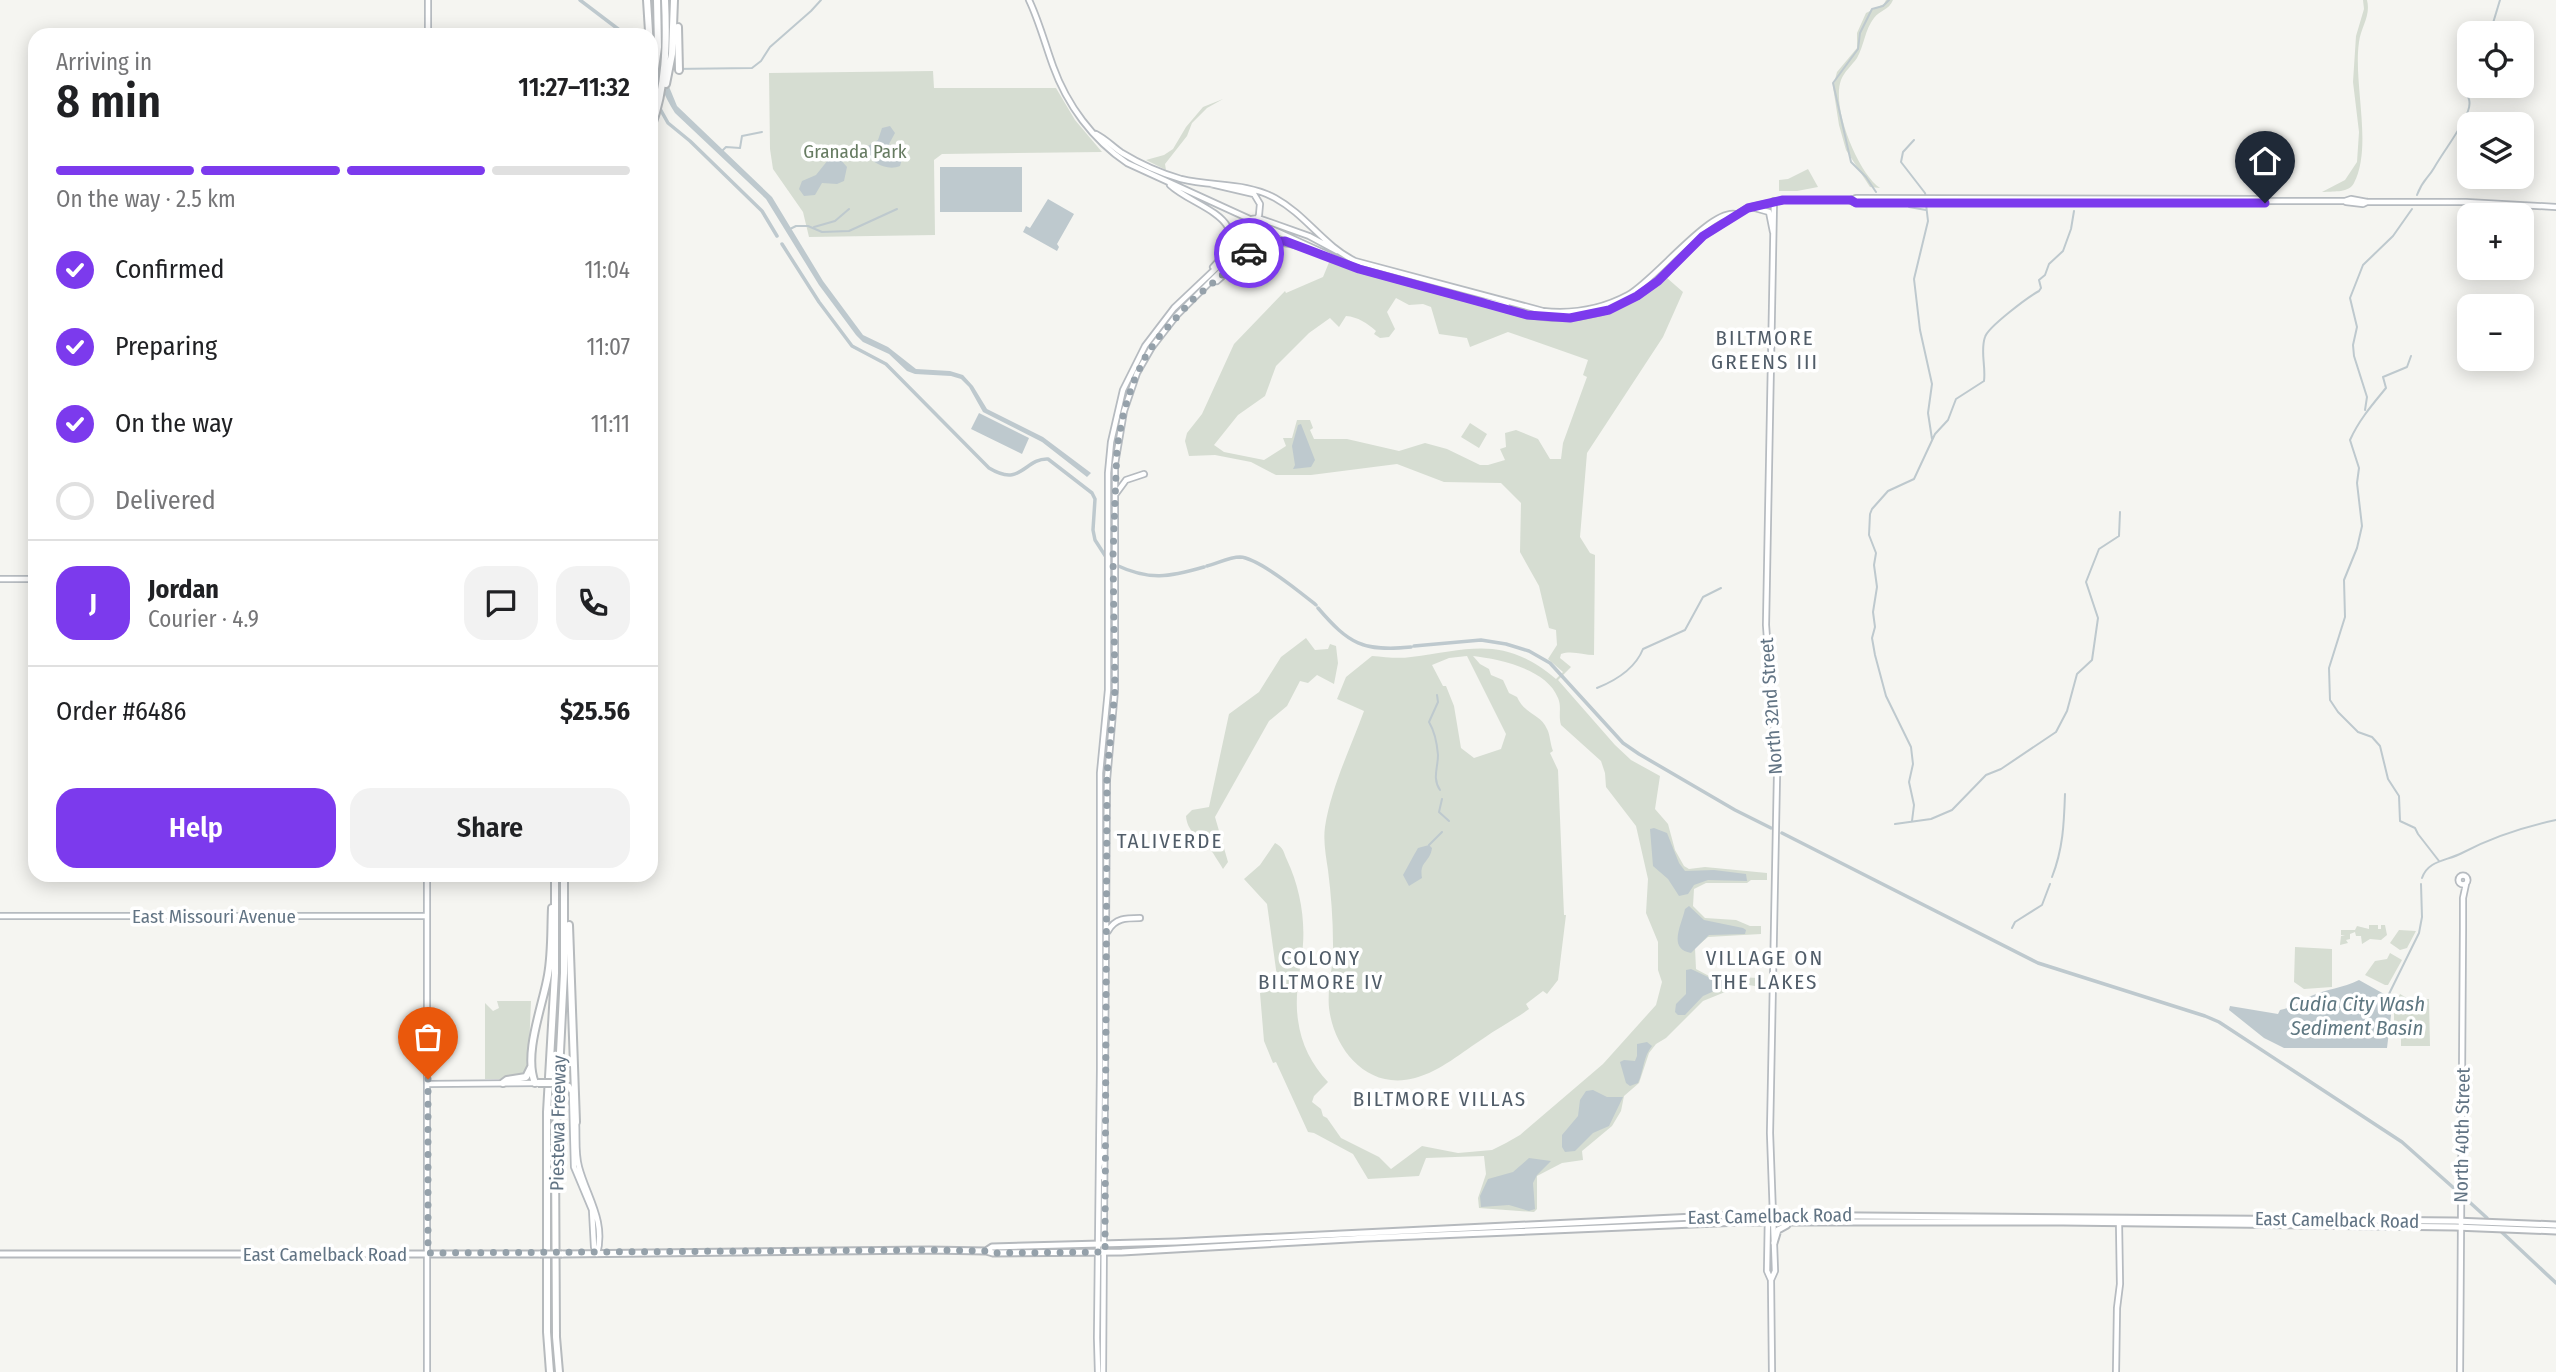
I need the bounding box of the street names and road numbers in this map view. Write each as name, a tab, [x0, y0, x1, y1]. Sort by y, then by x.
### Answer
street label: North 32nd Street	[1755, 636, 1787, 775]
street label: East Missouri Avenue	[132, 905, 296, 928]
street label: Piestewa Freeway	[545, 1054, 571, 1191]
street label: North 40th Street	[2449, 1066, 2475, 1203]
street label: East Camelback Road	[1688, 1203, 1852, 1229]
street label: East Camelback Road	[2255, 1207, 2419, 1233]
street label: East Camelback Road	[243, 1243, 407, 1266]

